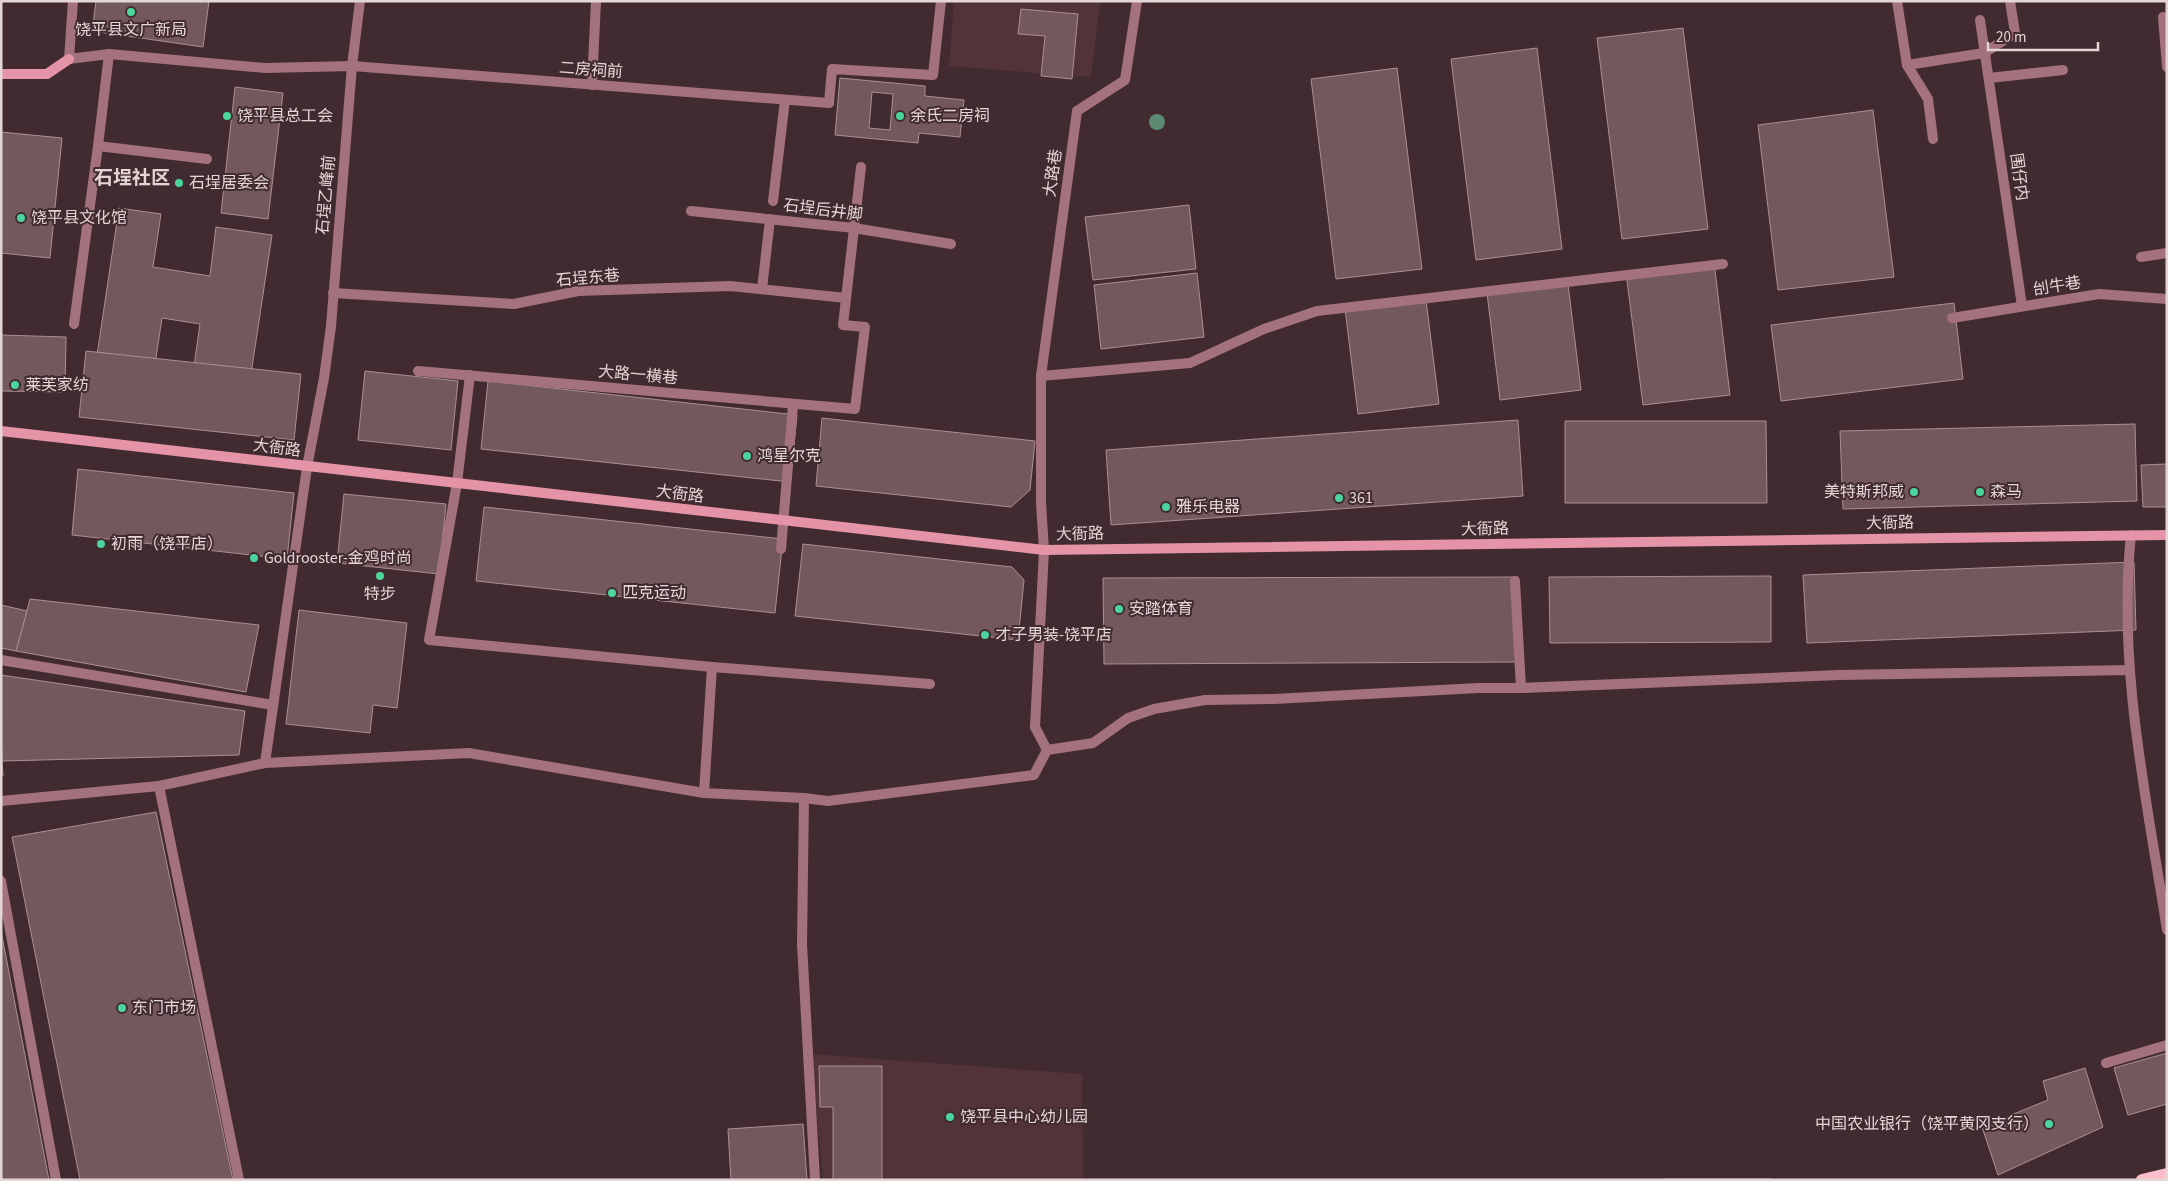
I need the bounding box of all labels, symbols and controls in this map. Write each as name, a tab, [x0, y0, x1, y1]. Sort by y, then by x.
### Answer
marker: 饶平县文广新局	[125, 6, 137, 18]
place label: 饶平县文广新局	[75, 19, 187, 41]
scale bar	[1988, 20, 2098, 52]
text: 20 m	[1996, 27, 2026, 48]
street label: 二房祠前	[558, 57, 624, 83]
place label: 饶平县总工会	[237, 105, 333, 127]
place label: 余氏二房祠	[910, 105, 990, 127]
marker: 饶平县总工会	[221, 110, 233, 122]
marker: 余氏二房祠	[894, 110, 906, 122]
street label: 大路巷	[1039, 148, 1067, 198]
street label: 围仔内	[2005, 152, 2033, 202]
street label: 石埕乙峰前	[312, 154, 340, 236]
district label: 石埕社区	[94, 165, 170, 192]
place label: 石埕居委会	[189, 172, 269, 194]
marker: 石埕居委会	[173, 177, 185, 189]
street label: 石埕后井脚	[782, 194, 864, 226]
place label: 饶平县文化馆	[31, 207, 127, 229]
marker: 饶平县文化馆	[15, 212, 27, 224]
street label: 石埕东巷	[555, 264, 621, 292]
street label: 刣牛巷	[2032, 271, 2082, 301]
street label: 大路一横巷	[597, 361, 679, 389]
place label: 莱芙家纺	[25, 374, 89, 396]
marker: 莱芙家纺	[9, 379, 21, 391]
street label: 大衙路	[252, 434, 302, 462]
place label: 鸿星尔克	[757, 445, 821, 467]
marker: 鸿星尔克	[741, 450, 753, 462]
street label: 大衙路	[655, 480, 705, 508]
place label: 美特斯邦威	[1824, 481, 1904, 503]
place label: 森马	[1990, 481, 2022, 503]
marker: 美特斯邦威	[1908, 486, 1920, 498]
marker: 森马	[1974, 486, 1986, 498]
place label: 361	[1349, 487, 1373, 509]
marker: 361	[1333, 492, 1345, 504]
place label: 雅乐电器	[1176, 496, 1240, 518]
marker: 雅乐电器	[1160, 501, 1172, 513]
street label: 大衙路	[1866, 512, 1914, 534]
street label: 大衙路	[1461, 518, 1509, 540]
street label: 大衙路	[1056, 523, 1104, 545]
place label: 初雨（饶平店）	[111, 533, 223, 555]
marker: 初雨（饶平店）	[95, 538, 107, 550]
place label: Goldrooster-金鸡时尚	[264, 547, 412, 569]
marker: Goldrooster-金鸡时尚	[248, 552, 260, 564]
marker: 特步	[374, 570, 386, 582]
place label: 匹克运动	[622, 582, 686, 604]
place label: 特步	[364, 583, 396, 605]
marker: 匹克运动	[606, 587, 618, 599]
place label: 安踏体育	[1129, 598, 1193, 620]
marker: 安踏体育	[1113, 603, 1125, 615]
place label: 才子男装-饶平店	[995, 624, 1112, 646]
marker: 才子男装-饶平店	[979, 629, 991, 641]
place label: 东门市场	[132, 997, 196, 1019]
marker: 东门市场	[116, 1002, 128, 1014]
place label: 饶平县中心幼儿园	[960, 1106, 1088, 1128]
marker: 饶平县中心幼儿园	[944, 1111, 956, 1123]
place label: 中国农业银行（饶平黄冈支行）	[1815, 1113, 2039, 1135]
marker: 中国农业银行（饶平黄冈支行）	[2043, 1118, 2055, 1130]

